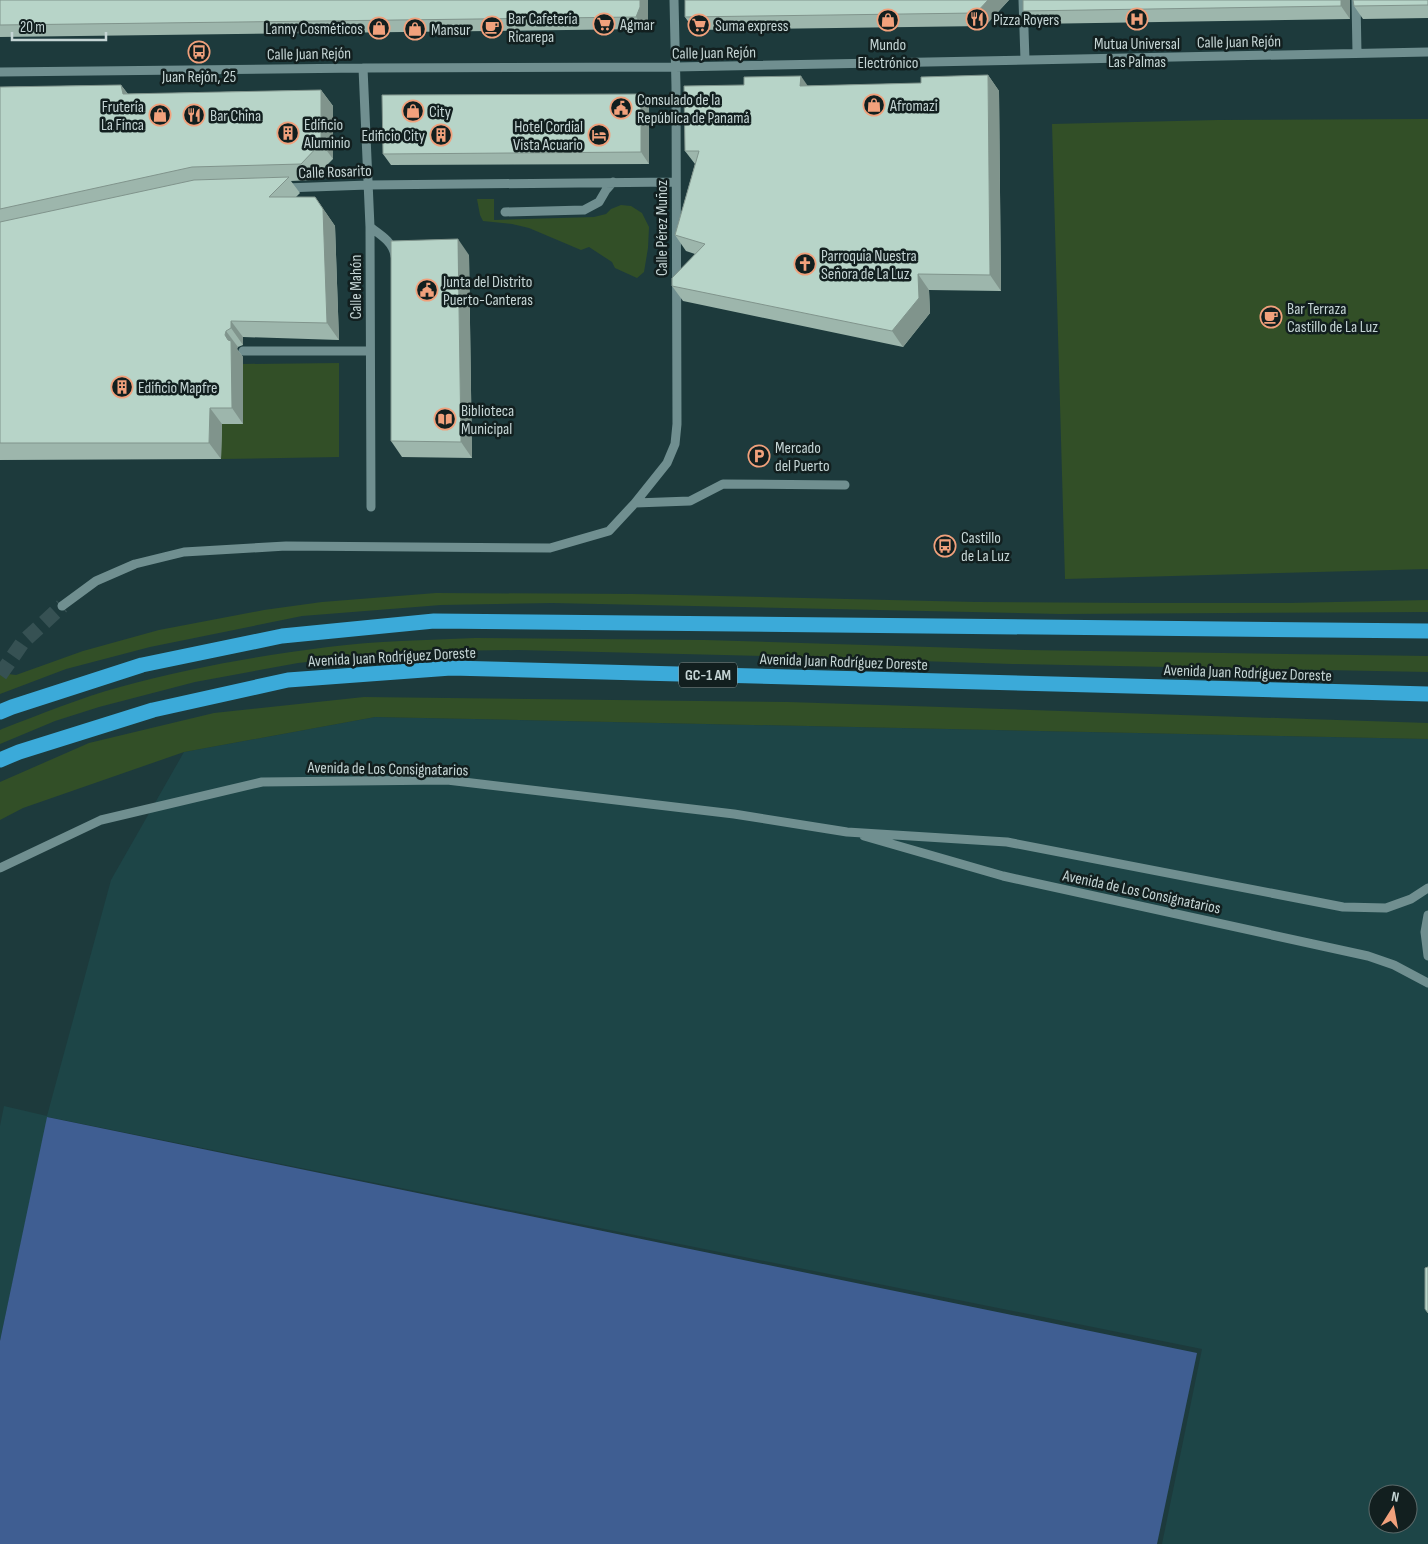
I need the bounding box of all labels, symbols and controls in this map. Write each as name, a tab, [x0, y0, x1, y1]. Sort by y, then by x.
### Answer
restaurant icon: Pizza Royers	[965, 7, 989, 31]
hospital icon: Mutua Universal Las Palmas	[1125, 7, 1149, 31]
shop icon: Mundo Electrónico	[876, 8, 900, 32]
scale bar	[12, 10, 106, 42]
place label: Bar Cafetería Ricarepa	[508, 10, 578, 47]
place label: Pizza Royers	[993, 11, 1059, 30]
supermarket icon: Agmar	[592, 12, 616, 36]
supermarket icon: Suma express	[687, 13, 711, 37]
cafe icon: Bar Cafetería Ricarepa	[480, 15, 504, 39]
shop icon: Lanny Cosméticos	[367, 16, 391, 40]
place label: Agmar	[619, 16, 655, 35]
shop icon: Mansur	[403, 17, 427, 41]
place label: Suma express	[715, 17, 789, 36]
text: 20 m	[20, 18, 45, 37]
place label: Lanny Cosméticos	[265, 20, 363, 39]
place label: Mansur	[431, 21, 471, 40]
street label: Calle Juan Rejón	[1197, 32, 1281, 53]
place label: Mutua Universal Las Palmas	[1094, 35, 1180, 72]
place label: Mundo Electrónico	[858, 36, 918, 73]
bus stop icon: Juan Rejón, 25	[187, 40, 211, 64]
street label: Calle Juan Rejón	[672, 43, 756, 64]
street label: Calle Juan Rejón	[267, 44, 351, 65]
place label: Juan Rejón, 25	[161, 68, 236, 87]
place label: Consulado de la República de Panamá	[637, 91, 750, 128]
shop icon: Afromazi	[862, 93, 886, 117]
public building icon: Consulado de la República de Panamá	[609, 96, 633, 120]
place label: Afromazi	[889, 97, 938, 116]
place label: Frutería La Finca	[101, 98, 144, 135]
shop icon: City	[401, 99, 425, 123]
shop icon: Frutería La Finca	[148, 103, 172, 127]
restaurant icon: Bar China	[182, 103, 206, 127]
place label: City	[429, 103, 451, 122]
place label: Bar China	[210, 107, 261, 126]
place label: Edificio Aluminio	[303, 116, 350, 153]
place label: Hotel Cordial Vista Acuario	[513, 118, 583, 155]
building icon: Edificio Aluminio	[276, 121, 300, 145]
building icon: Edificio City	[429, 123, 453, 147]
hotel icon: Hotel Cordial Vista Acuario	[587, 123, 611, 147]
place label: Edificio City	[361, 127, 425, 146]
street label: Calle Rosarito	[298, 162, 372, 183]
street label: Calle Pérez Muñoz	[653, 180, 672, 276]
place label: Parroquia Nuestra Señora de La Luz	[821, 247, 917, 284]
church icon: Parroquia Nuestra Señora de La Luz	[793, 252, 817, 276]
street label: Calle Mahón	[347, 255, 366, 319]
place label: Junta del Distrito Puerto-Canteras	[442, 273, 533, 310]
public building icon: Junta del Distrito Puerto-Canteras	[415, 278, 439, 302]
place label: Bar Terraza Castillo de La Luz	[1287, 300, 1378, 337]
cafe icon: Bar Terraza Castillo de La Luz	[1259, 305, 1283, 329]
building icon: Edificio Mapfre	[110, 375, 134, 399]
place label: Edificio Mapfre	[138, 379, 217, 398]
place label: Biblioteca Municipal	[461, 402, 514, 439]
library icon: Biblioteca Municipal	[433, 407, 457, 431]
place label: Mercado del Puerto	[775, 439, 830, 476]
parking icon: Mercado del Puerto	[747, 444, 771, 468]
place label: Castillo de La Luz	[961, 529, 1010, 566]
bus stop icon: Castillo de La Luz	[933, 534, 957, 558]
street label: Avenida Juan Rodríguez Doreste	[307, 644, 476, 671]
street label: Avenida Juan Rodríguez Doreste	[759, 650, 928, 675]
street label: Avenida Juan Rodríguez Doreste	[1163, 661, 1332, 686]
road number: GC-1 AM	[679, 662, 737, 688]
street label: Avenida de Los Consignatarios	[306, 759, 469, 780]
street label: Avenida de Los Consignatarios	[1060, 866, 1223, 919]
north arrow	[1368, 1484, 1418, 1534]
text: N	[1390, 1488, 1401, 1506]

